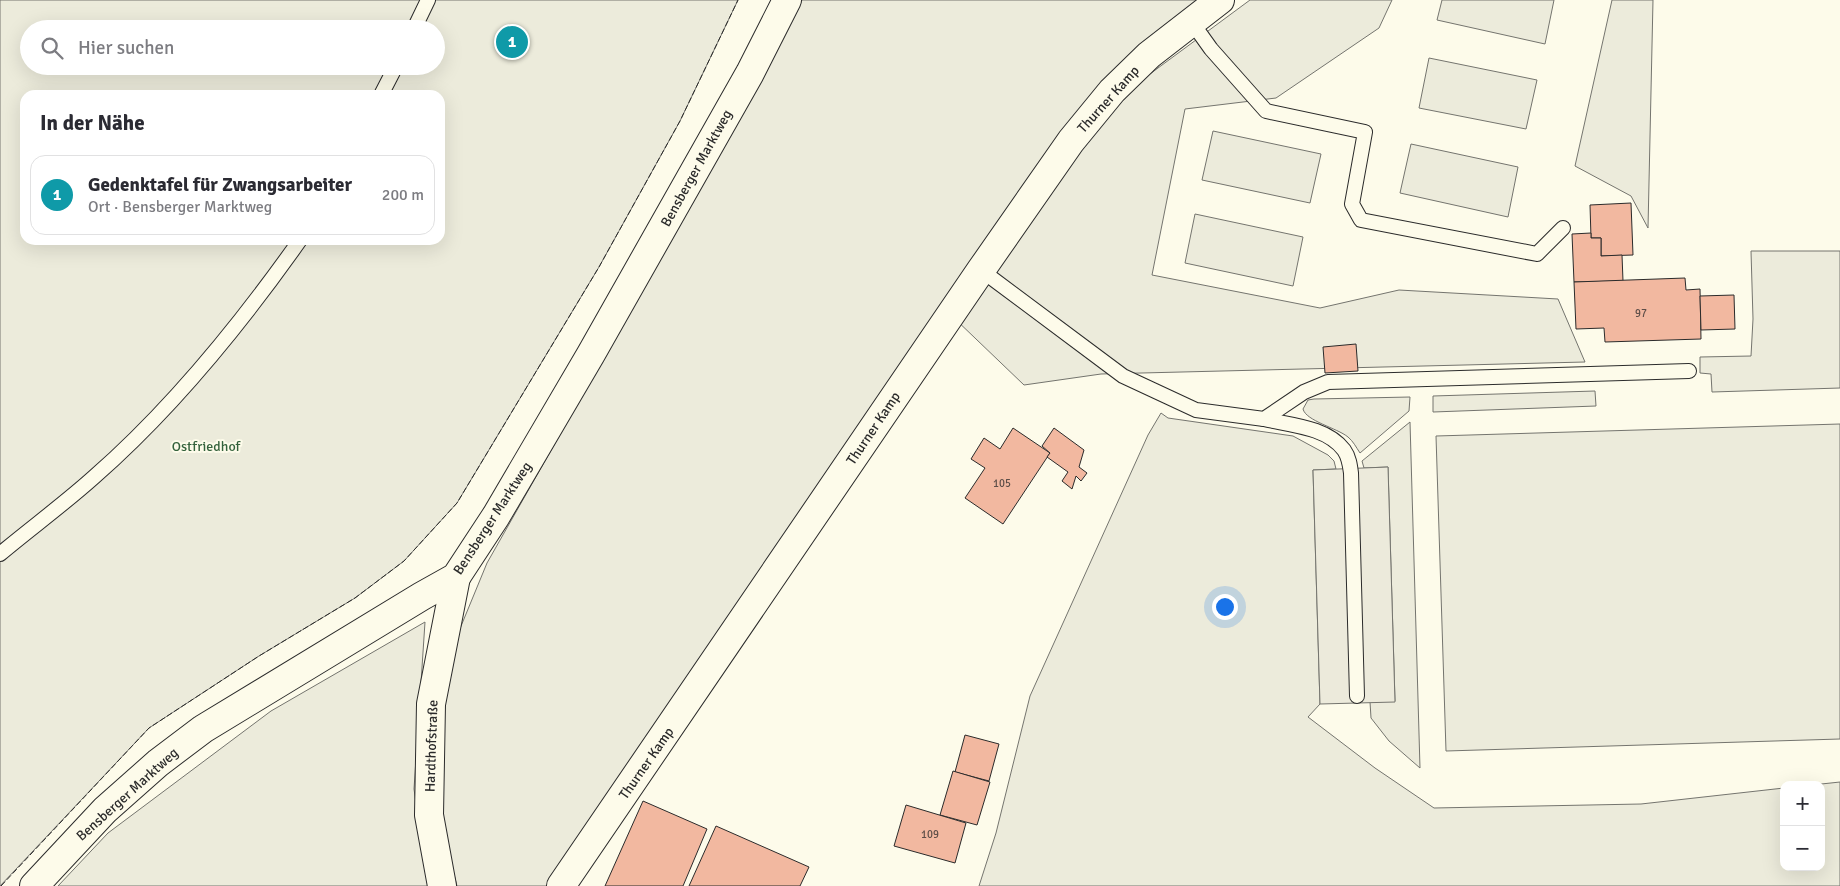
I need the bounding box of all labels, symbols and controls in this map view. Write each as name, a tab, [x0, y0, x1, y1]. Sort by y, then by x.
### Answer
search box	[20, 20, 445, 75]
pin: 1	[496, 23, 528, 61]
icon: search	[38, 34, 66, 62]
text: Hier suchen	[78, 36, 174, 60]
street label: Thurner Kamp	[1074, 62, 1143, 136]
street label: Bensberger Marktweg	[657, 107, 736, 230]
text: In der Nähe	[40, 110, 145, 136]
text: Gedenktafel für Zwangsarbeiter	[88, 173, 352, 197]
text: 1	[53, 185, 61, 205]
text: 200 m	[382, 185, 424, 205]
text: Ort · Bensberger Marktweg	[88, 197, 272, 217]
house number: 97	[1635, 307, 1647, 320]
street label: Thurner Kamp	[843, 389, 904, 468]
park label: Ostfriedhof	[172, 438, 242, 455]
street label: Bensberger Marktweg	[450, 459, 535, 578]
house number: 105	[993, 477, 1011, 490]
your location	[1212, 594, 1238, 620]
street label: Hardthofstraße	[421, 700, 442, 792]
street label: Thurner Kamp	[615, 724, 678, 803]
street label: Bensberger Marktweg	[73, 744, 182, 845]
map controls	[1780, 781, 1825, 871]
button: +	[1780, 781, 1825, 826]
button: −	[1780, 826, 1825, 871]
house number: 109	[921, 828, 939, 841]

